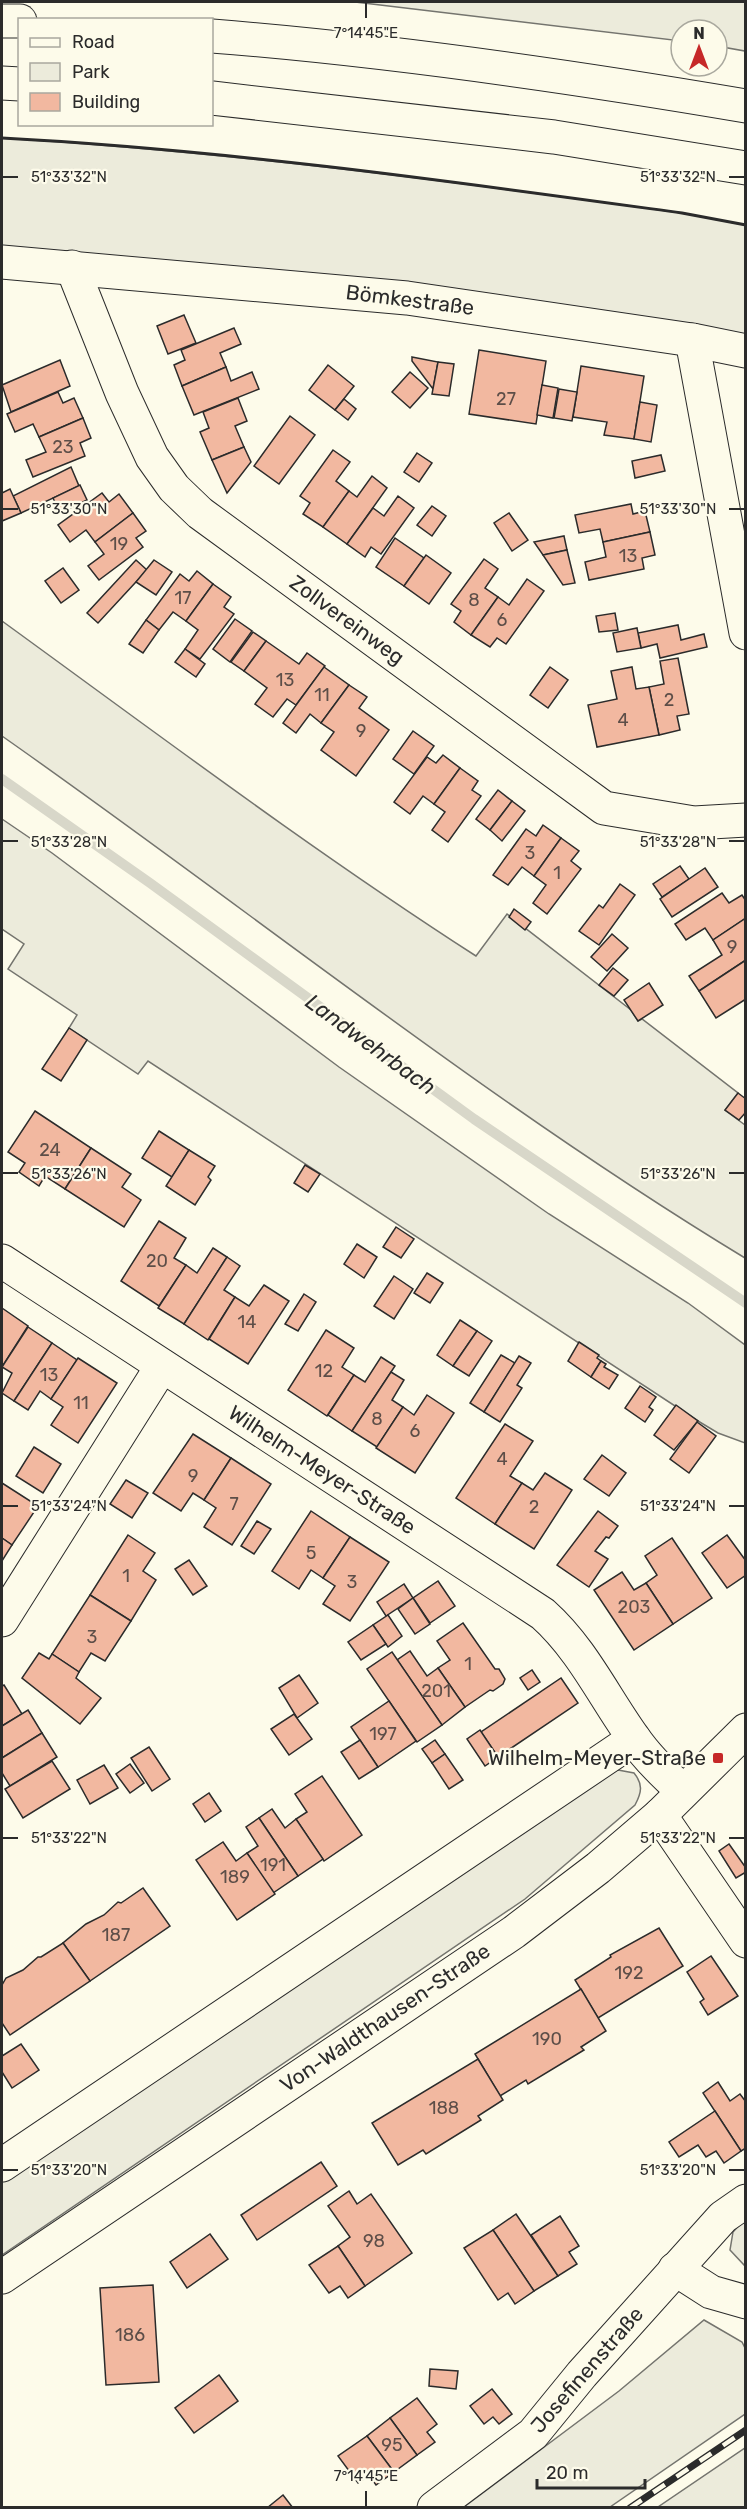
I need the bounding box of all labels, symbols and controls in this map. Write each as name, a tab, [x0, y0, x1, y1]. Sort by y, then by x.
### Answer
legend	[18, 18, 213, 126]
north arrow	[669, 18, 729, 78]
text: 7°14'45"E	[334, 24, 398, 42]
text: N	[693, 24, 705, 43]
text: Road	[72, 31, 115, 53]
text: Park	[72, 61, 110, 83]
text: Building	[72, 91, 140, 113]
text: 51°33'32"N	[31, 168, 107, 186]
text: 51°33'32"N	[640, 168, 716, 186]
street label: Bömkestraße	[344, 279, 476, 320]
house number: 27	[496, 388, 516, 410]
house number: 23	[52, 436, 74, 458]
text: 51°33'30"N	[31, 500, 107, 518]
text: 51°33'30"N	[640, 500, 716, 518]
house number: 19	[110, 533, 128, 555]
house number: 13	[619, 545, 637, 567]
street label: Zollvereinweg	[285, 570, 409, 670]
house number: 17	[175, 587, 191, 609]
house number: 8	[468, 589, 480, 611]
house number: 6	[497, 609, 508, 631]
house number: 13	[276, 669, 294, 691]
house number: 11	[314, 684, 330, 706]
house number: 2	[664, 689, 674, 711]
house number: 4	[617, 709, 629, 731]
house number: 9	[356, 720, 366, 742]
text: 51°33'28"N	[31, 833, 107, 851]
text: 51°33'28"N	[640, 833, 716, 851]
house number: 3	[525, 842, 535, 864]
house number: 1	[553, 862, 561, 884]
house number: 9	[727, 936, 737, 958]
water label: Landwehrbach	[300, 988, 441, 1101]
house number: 24	[39, 1139, 61, 1161]
text: 51°33'26"N	[31, 1165, 107, 1183]
text: 51°33'26"N	[640, 1165, 716, 1183]
house number: 20	[146, 1250, 168, 1272]
house number: 14	[238, 1311, 256, 1333]
house number: 12	[315, 1360, 333, 1382]
house number: 13	[40, 1364, 58, 1386]
house number: 11	[73, 1392, 89, 1414]
street label: Wilhelm-Meyer-Straße	[224, 1400, 421, 1539]
house number: 8	[371, 1408, 383, 1430]
house number: 6	[410, 1420, 421, 1442]
house number: 4	[496, 1448, 508, 1470]
house number: 9	[188, 1465, 198, 1487]
house number: 7	[229, 1493, 239, 1515]
house number: 2	[529, 1496, 539, 1518]
text: 51°33'24"N	[31, 1497, 107, 1515]
text: 51°33'24"N	[640, 1497, 716, 1515]
house number: 5	[306, 1542, 316, 1564]
house number: 1	[122, 1565, 130, 1587]
house number: 3	[347, 1571, 357, 1593]
house number: 203	[618, 1596, 650, 1618]
house number: 3	[87, 1626, 97, 1648]
house number: 1	[464, 1653, 472, 1675]
house number: 201	[421, 1680, 451, 1702]
house number: 197	[369, 1723, 397, 1745]
place label: Wilhelm-Meyer-Straße	[488, 1745, 706, 1770]
marker: Wilhelm-Meyer-Straße	[711, 1751, 725, 1765]
text: 51°33'22"N	[31, 1829, 107, 1847]
text: 51°33'22"N	[640, 1829, 716, 1847]
house number: 191	[260, 1854, 286, 1876]
house number: 189	[220, 1866, 250, 1888]
house number: 187	[102, 1924, 130, 1946]
street label: Von-Waldthausen-Straße	[275, 1938, 494, 2097]
house number: 192	[615, 1962, 643, 1984]
house number: 190	[532, 2028, 562, 2050]
house number: 188	[429, 2097, 459, 2119]
text: 51°33'20"N	[31, 2161, 107, 2179]
text: 51°33'20"N	[640, 2161, 716, 2179]
house number: 98	[363, 2230, 385, 2252]
street label: Josefinenstraße	[525, 2302, 648, 2438]
house number: 186	[115, 2324, 145, 2346]
house number: 95	[381, 2434, 403, 2456]
scale bar	[537, 2452, 645, 2490]
text: 20 m	[546, 2462, 588, 2484]
text: 7°14'45"E	[334, 2467, 398, 2485]

